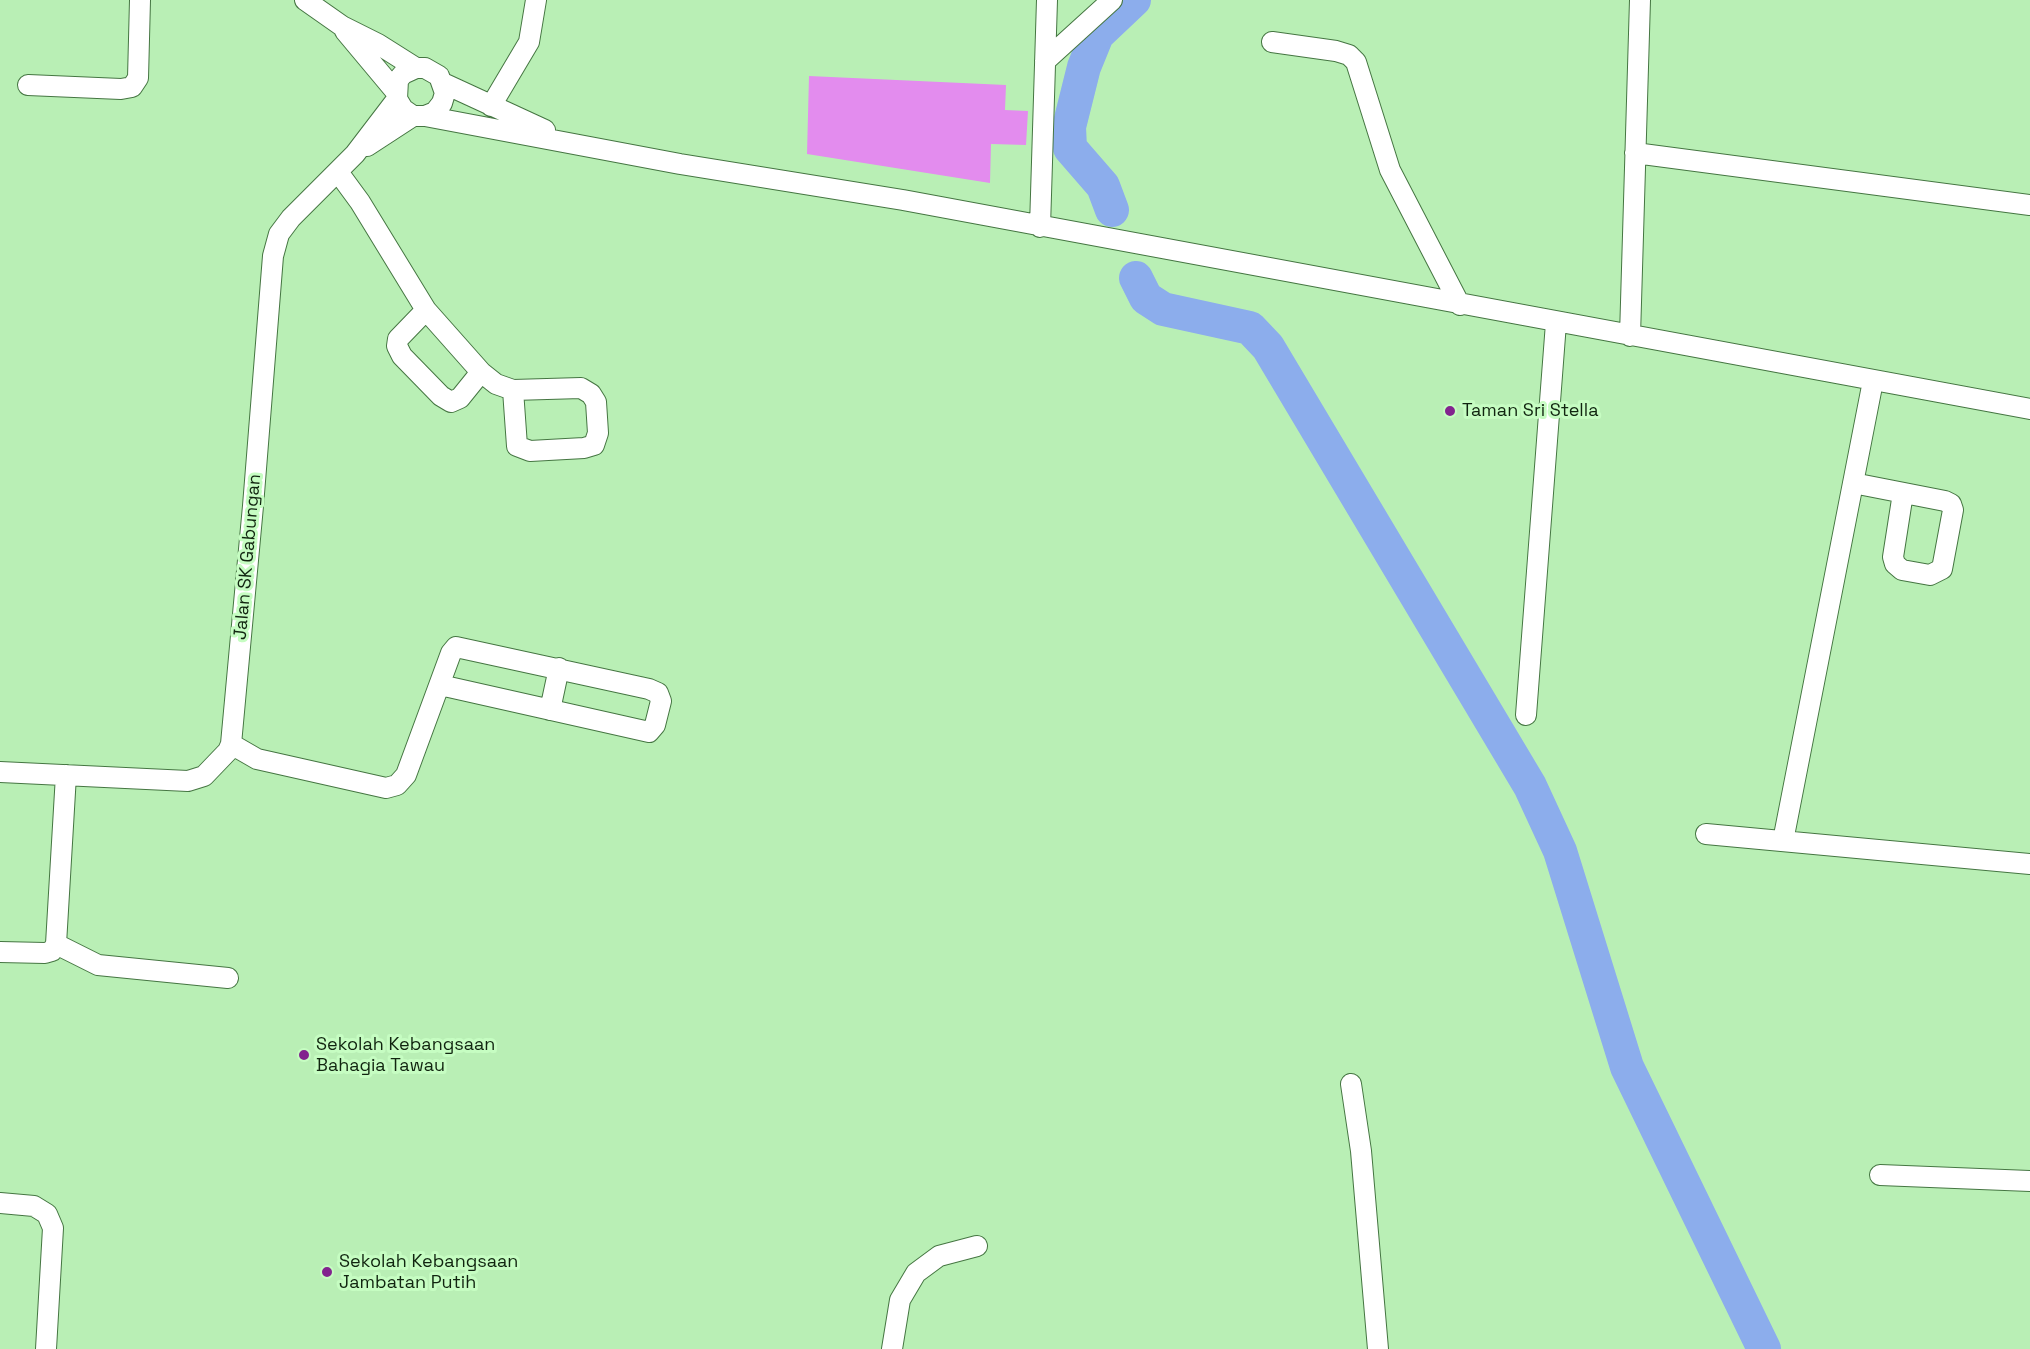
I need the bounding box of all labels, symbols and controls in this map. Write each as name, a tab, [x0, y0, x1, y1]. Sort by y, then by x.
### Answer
place label: Taman Sri Stella	[1462, 400, 1599, 422]
marker: Taman Sri Stella	[1443, 404, 1457, 418]
street label: Jalan SK Gabungan	[230, 473, 266, 641]
place label: Sekolah Kebangsaan Bahagia Tawau	[316, 1034, 495, 1076]
marker: Sekolah Kebangsaan Bahagia Tawau	[297, 1048, 311, 1062]
place label: Sekolah Kebangsaan Jambatan Putih	[339, 1251, 518, 1294]
marker: Sekolah Kebangsaan Jambatan Putih	[320, 1265, 334, 1279]

